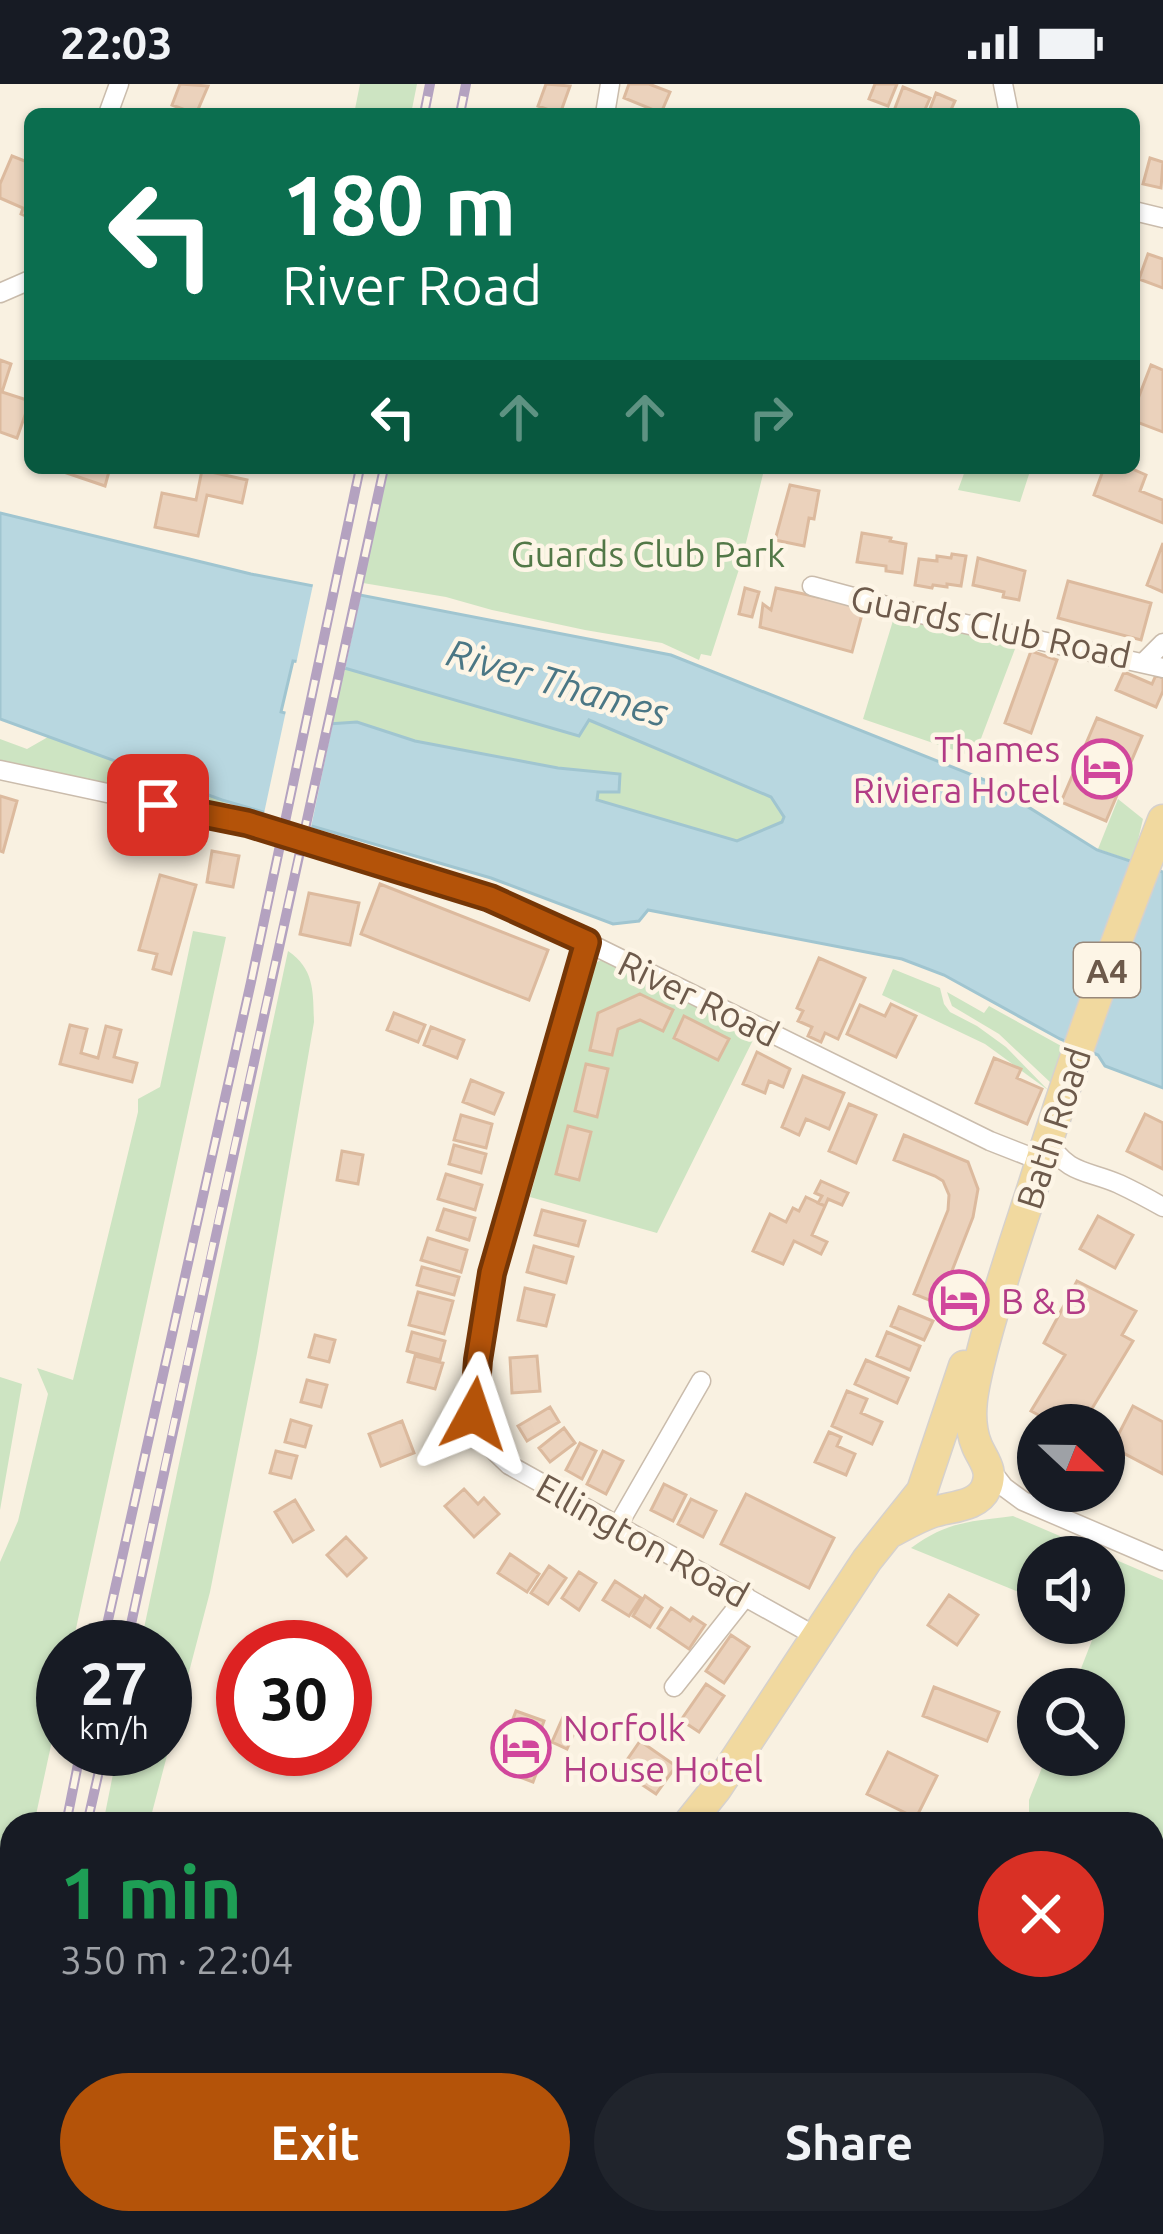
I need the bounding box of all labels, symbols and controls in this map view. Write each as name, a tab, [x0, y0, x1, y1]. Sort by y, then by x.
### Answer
text: 22:03	[60, 17, 173, 68]
icon: left	[84, 156, 240, 312]
text: 180 m	[282, 157, 516, 251]
text: River Road	[282, 255, 542, 315]
icon: left	[360, 384, 426, 450]
icon: ahead	[486, 384, 552, 450]
icon: ahead	[612, 384, 678, 450]
icon: right	[738, 384, 804, 450]
park label: Guards Club Park	[511, 533, 785, 574]
street label: Guards Club Road	[847, 576, 1135, 676]
water label: River Thames	[442, 630, 674, 734]
place label: Thames Riviera Hotel	[853, 728, 1060, 810]
hotel icon: Thames Riviera Hotel	[1071, 738, 1133, 800]
pin	[107, 754, 209, 856]
icon: arrive	[125, 772, 191, 838]
street label: River Road	[612, 942, 786, 1054]
road number: A4	[1074, 943, 1140, 997]
street label: Bath Road	[1008, 1042, 1098, 1214]
hotel icon: B & B	[928, 1269, 990, 1331]
place label: B & B	[1001, 1280, 1087, 1321]
position arrow	[411, 1351, 537, 1477]
north arrow	[1017, 1404, 1125, 1512]
map controls	[1017, 1404, 1125, 1776]
street label: Ellington Road	[530, 1465, 756, 1615]
button: sound	[1017, 1536, 1125, 1644]
speed limit sign: 30	[216, 1620, 372, 1776]
text: 27	[80, 1649, 148, 1716]
button: search	[1017, 1668, 1125, 1776]
place label: Norfolk House Hotel	[563, 1707, 763, 1789]
text: km/h	[79, 1711, 149, 1745]
hotel icon: Norfolk House Hotel	[490, 1717, 552, 1779]
button: close	[978, 1851, 1104, 1977]
text: 1 min	[60, 1852, 242, 1933]
text: 350 m · 22:04	[60, 1938, 294, 1981]
button: Exit	[60, 2073, 570, 2211]
button: Share	[594, 2073, 1104, 2211]

